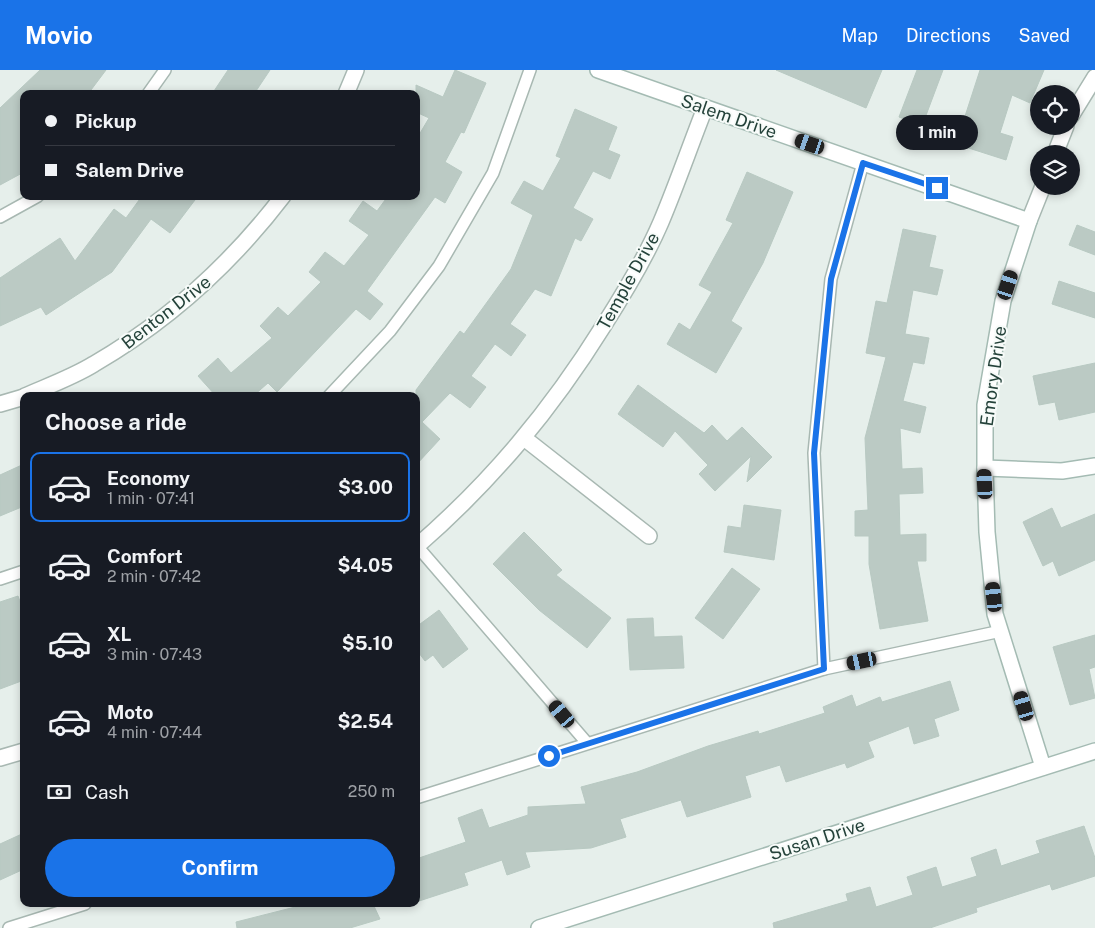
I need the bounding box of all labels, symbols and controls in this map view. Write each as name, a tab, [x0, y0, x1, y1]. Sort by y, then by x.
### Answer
text: Movio	[25, 21, 93, 49]
text: Map	[841, 25, 878, 46]
text: Directions	[906, 25, 991, 46]
text: Saved	[1019, 25, 1070, 46]
map controls	[1030, 85, 1080, 195]
button: locate	[1030, 85, 1080, 135]
street label: Salem Drive	[678, 90, 780, 142]
text: Pickup	[75, 110, 137, 132]
callout: 1 min	[896, 116, 978, 150]
text: 1 min	[918, 123, 956, 142]
car	[793, 132, 826, 156]
button: layers	[1030, 145, 1080, 195]
text: Salem Drive	[75, 159, 184, 181]
route end	[926, 177, 948, 199]
street label: Temple Drive	[593, 228, 663, 334]
car	[996, 268, 1019, 302]
street label: Benton Drive	[117, 271, 215, 353]
street label: Emory Drive	[976, 325, 1010, 427]
text: Choose a ride	[45, 409, 187, 435]
icon: car	[47, 465, 92, 510]
text: Economy	[107, 467, 190, 489]
car	[976, 469, 993, 499]
text: $3.00	[338, 476, 393, 498]
text: 1 min · 07:41	[107, 489, 195, 508]
icon: car	[47, 543, 92, 588]
text: Comfort	[107, 545, 183, 567]
text: $4.05	[337, 554, 393, 576]
text: 2 min · 07:42	[107, 567, 201, 586]
car	[984, 581, 1003, 613]
icon: car	[47, 621, 92, 666]
text: XL	[107, 623, 132, 645]
text: $5.10	[342, 632, 393, 654]
text: 3 min · 07:43	[107, 645, 202, 664]
car	[845, 651, 878, 671]
car	[1012, 689, 1035, 723]
car	[546, 698, 577, 730]
icon: car	[47, 699, 92, 744]
text: Moto	[107, 701, 153, 723]
text: $2.54	[338, 710, 393, 732]
text: 4 min · 07:44	[107, 723, 202, 742]
route start	[538, 745, 560, 767]
icon: cash	[45, 778, 73, 806]
text: Cash	[85, 781, 129, 803]
text: 250 m	[348, 782, 395, 801]
street label: Susan Drive	[766, 814, 868, 864]
button: Confirm	[45, 839, 395, 897]

